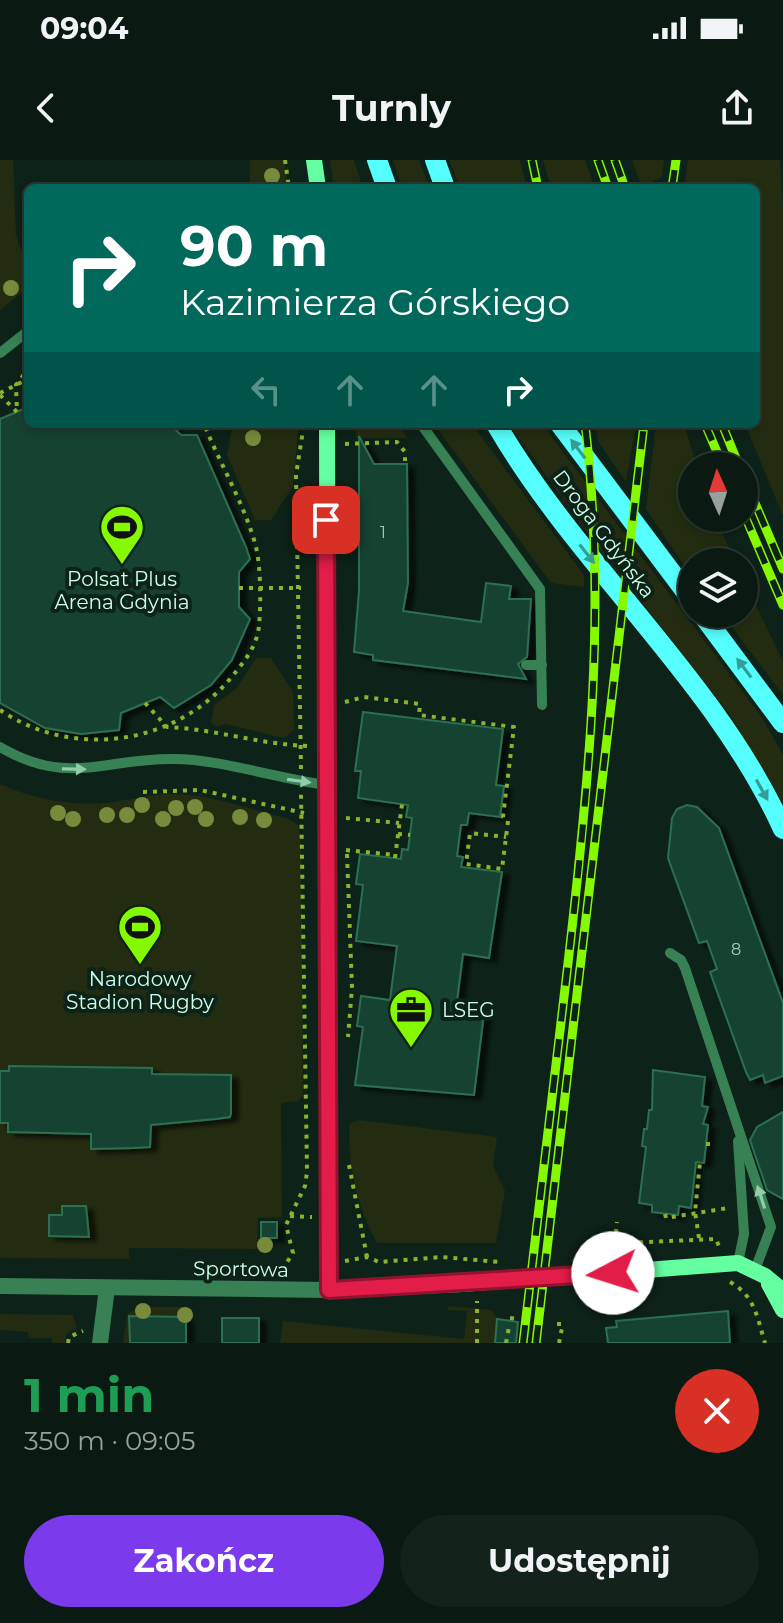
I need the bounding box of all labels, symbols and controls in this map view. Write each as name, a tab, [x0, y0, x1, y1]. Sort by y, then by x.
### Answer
text: 09:04	[40, 10, 128, 47]
icon: back	[24, 86, 68, 130]
text: Turnly	[332, 86, 451, 130]
icon: share	[715, 86, 759, 130]
text: 90 m	[180, 212, 328, 280]
icon: right	[48, 216, 152, 320]
text: Kazimierza Górskiego	[180, 280, 570, 324]
icon: left	[244, 368, 288, 412]
icon: ahead	[328, 368, 372, 412]
icon: ahead	[412, 368, 456, 412]
icon: right	[496, 368, 540, 412]
one-way arrow	[570, 438, 586, 459]
north arrow	[678, 452, 758, 532]
map controls	[678, 452, 758, 628]
street label: Droga Gdyńska	[548, 465, 660, 603]
pin	[292, 486, 360, 554]
icon: arrive	[304, 498, 348, 542]
sports icon: Polsat Plus Arena Gdynia	[98, 503, 146, 566]
house number: 1	[380, 523, 386, 542]
one-way arrow	[578, 543, 595, 564]
button: layers	[678, 548, 758, 628]
place label: Polsat Plus Arena Gdynia	[54, 567, 190, 614]
one-way arrow	[736, 658, 752, 678]
one-way arrow	[62, 763, 87, 776]
one-way arrow	[287, 775, 312, 788]
one-way arrow	[755, 779, 769, 801]
sports icon: Narodowy Stadion Rugby	[116, 903, 164, 966]
house number: 8	[731, 940, 741, 959]
place label: Narodowy Stadion Rugby	[66, 967, 214, 1014]
office icon: LSEG	[387, 986, 435, 1049]
place label: LSEG	[442, 998, 495, 1022]
one-way arrow	[754, 1184, 766, 1208]
position arrow	[571, 1231, 655, 1315]
street label: Sportowa	[193, 1256, 289, 1282]
text: 1 min	[24, 1366, 154, 1424]
button: close	[675, 1369, 759, 1453]
text: 350 m · 09:05	[24, 1425, 195, 1457]
button: Zakończ	[24, 1515, 384, 1607]
button: Udostępnij	[400, 1515, 759, 1607]

